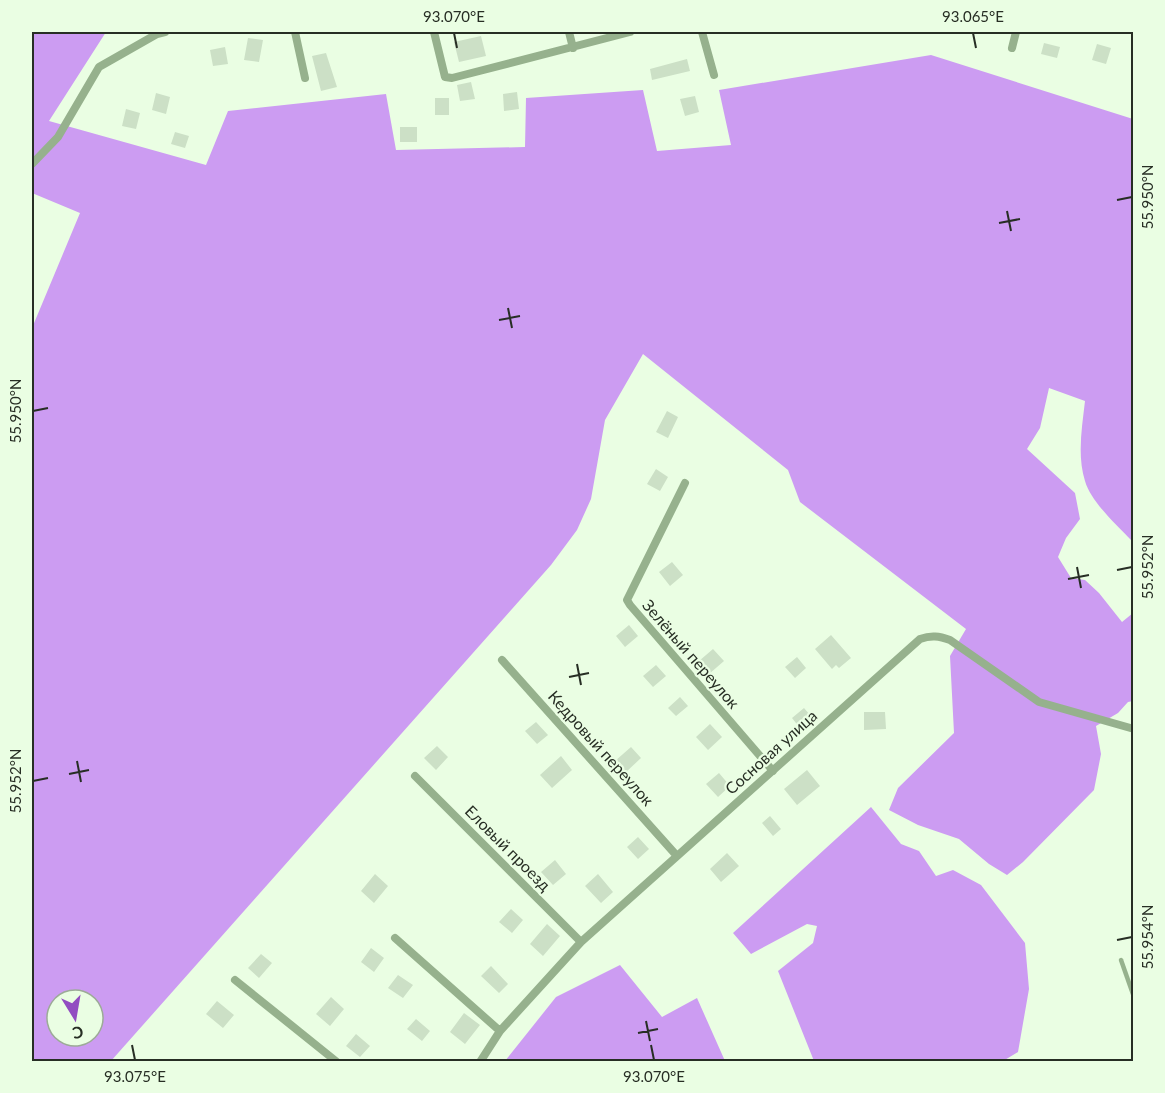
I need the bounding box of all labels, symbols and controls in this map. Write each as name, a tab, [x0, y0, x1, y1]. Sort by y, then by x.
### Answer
text: 93.070°E	[423, 7, 485, 25]
text: 93.065°E	[942, 7, 1004, 25]
text: 55.950°N	[1138, 165, 1156, 229]
text: 55.950°N	[6, 379, 24, 443]
text: 55.952°N	[1138, 535, 1156, 599]
street label: Зелёный переулок	[639, 595, 744, 713]
street label: Кедровый переулок	[545, 686, 658, 810]
street label: Сосновая улица	[721, 705, 820, 798]
text: 55.952°N	[6, 749, 24, 813]
street label: Еловый проезд	[462, 801, 555, 894]
text: 55.954°N	[1138, 905, 1156, 969]
north arrow	[45, 988, 105, 1048]
text: С	[71, 1023, 85, 1044]
text: 93.075°E	[104, 1067, 166, 1085]
text: 93.070°E	[623, 1067, 685, 1085]

